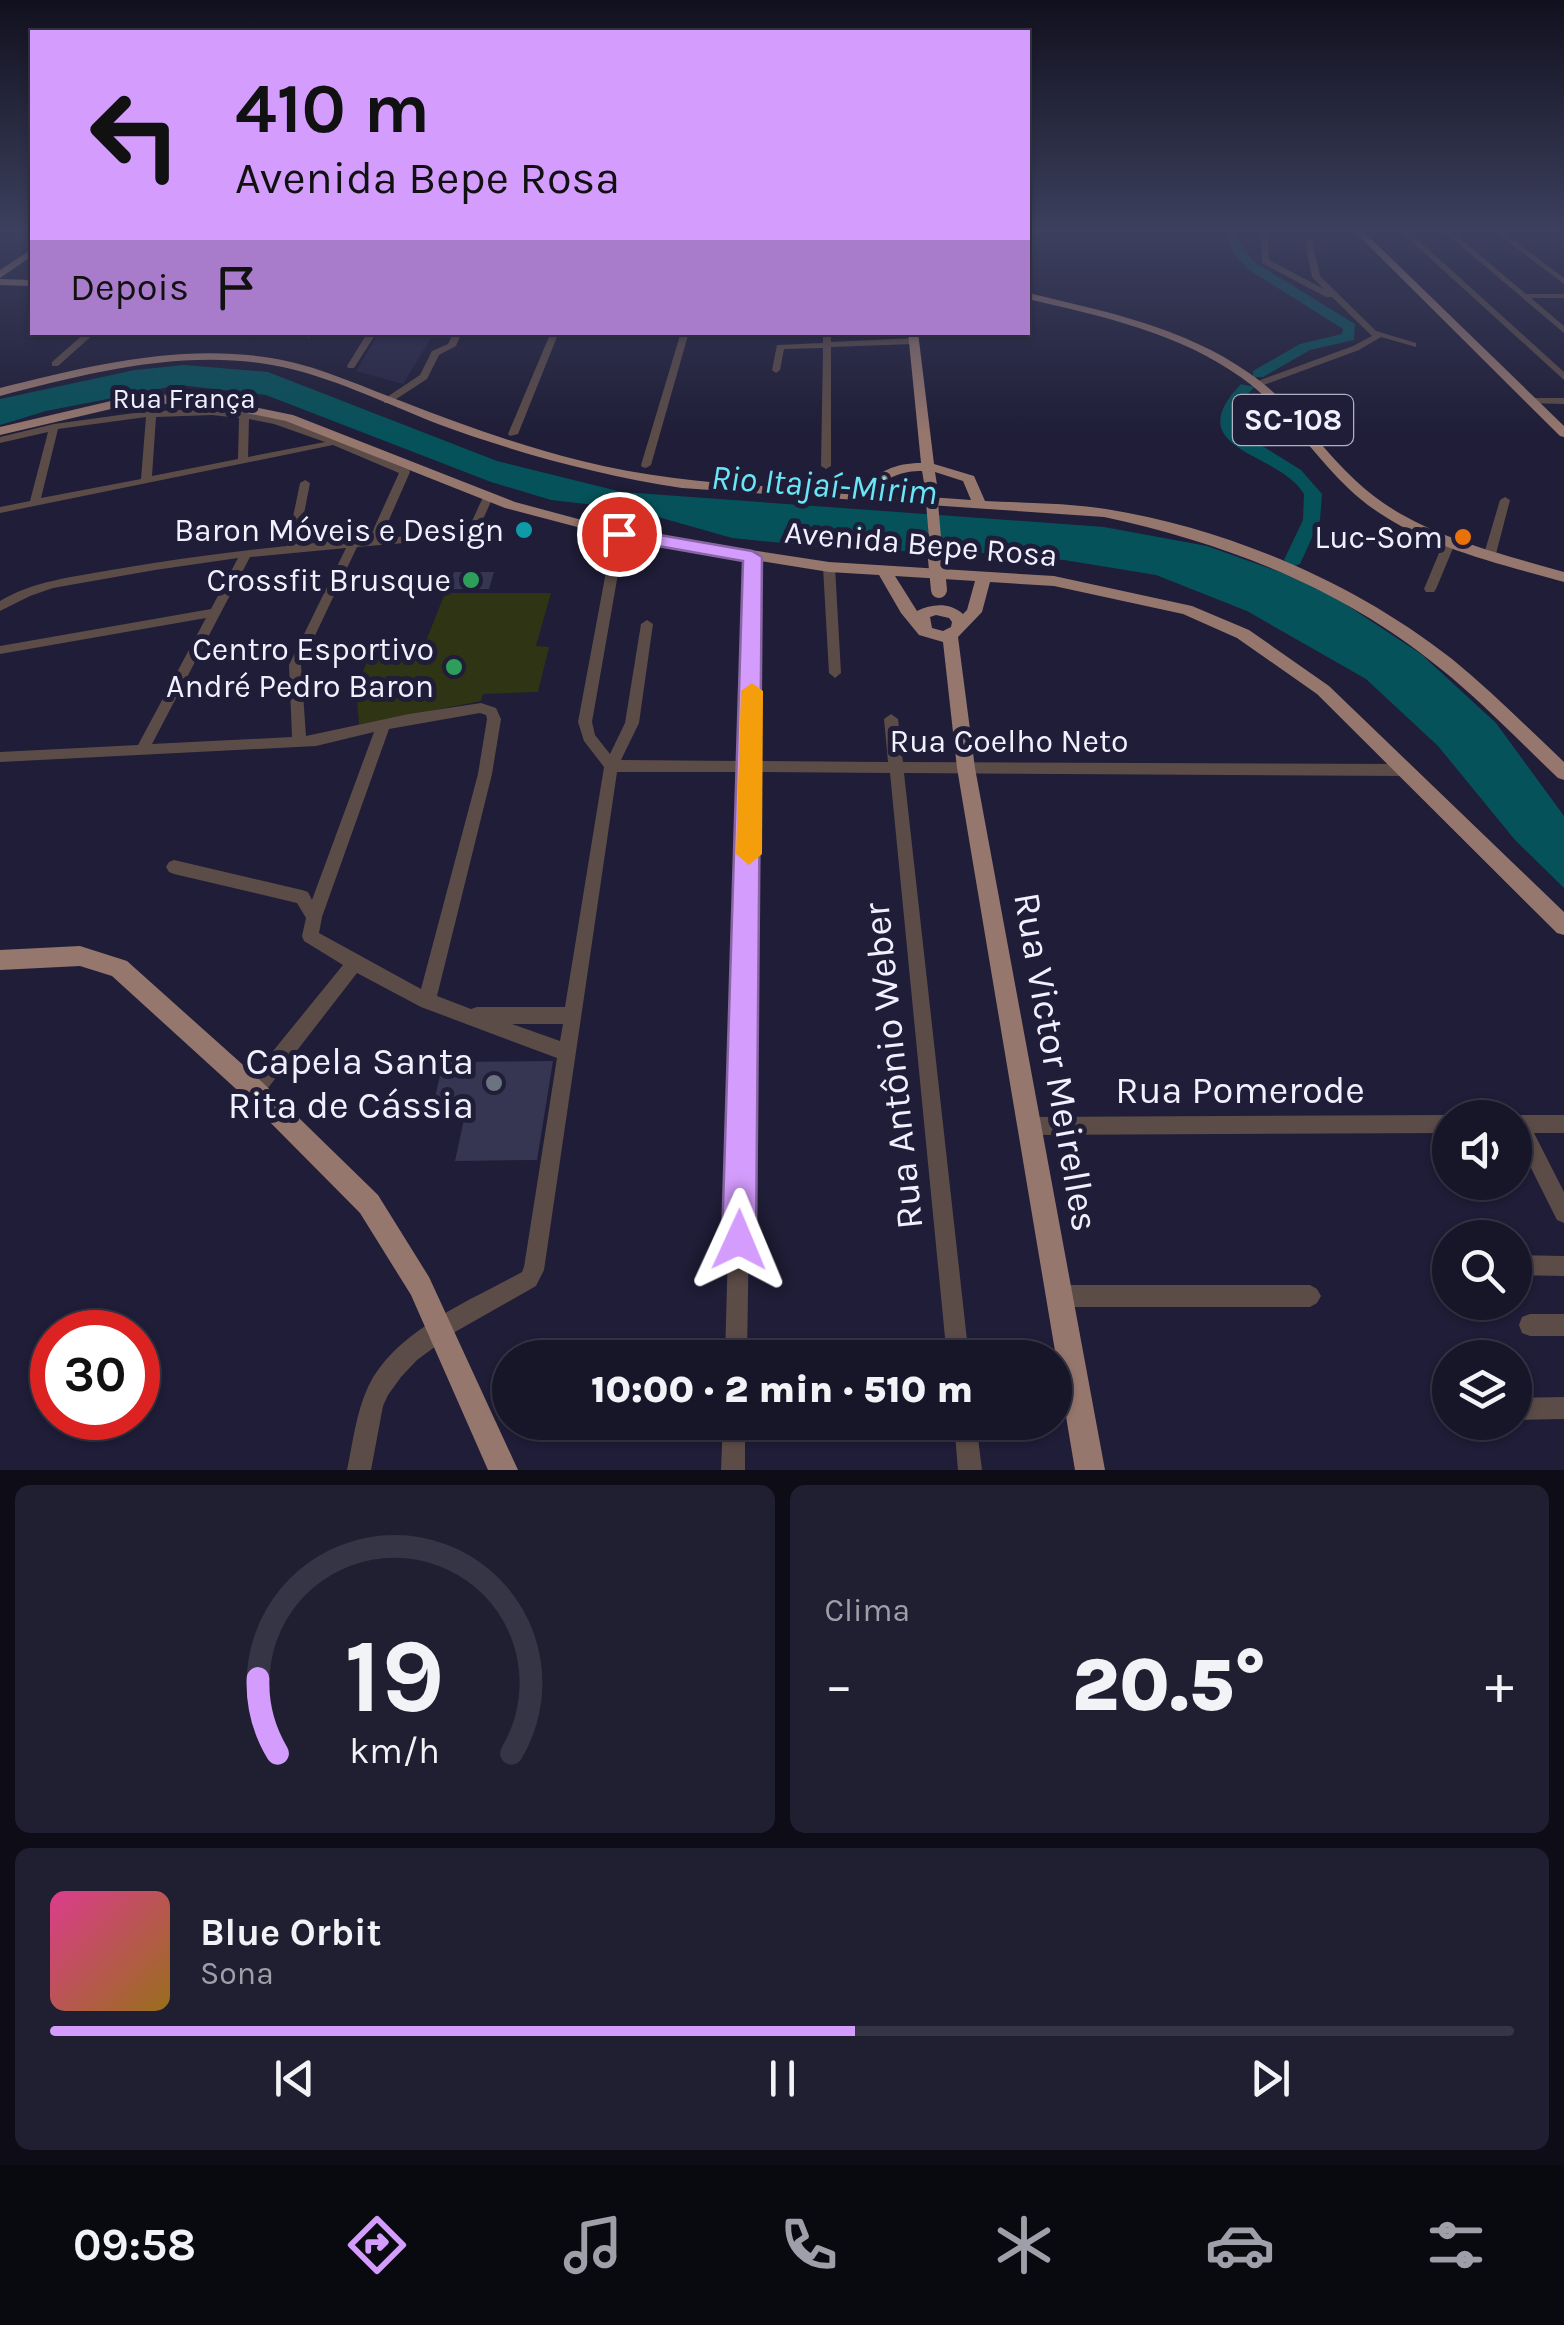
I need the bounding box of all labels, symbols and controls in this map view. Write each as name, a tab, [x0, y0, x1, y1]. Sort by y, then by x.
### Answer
text: 410 m	[235, 68, 430, 150]
icon: left	[70, 70, 200, 200]
text: Avenida Bepe Rosa	[235, 152, 620, 204]
icon: arrive	[209, 260, 264, 315]
text: Depois	[70, 265, 189, 310]
street label: Rua França	[112, 382, 256, 415]
road number: SC-108	[1233, 395, 1353, 445]
water label: Rio Itajaí-Mirim	[710, 457, 938, 513]
pin	[577, 492, 662, 577]
icon: arrive	[592, 507, 647, 562]
place label: Baron Móveis e Design	[174, 512, 504, 549]
street label: Avenida Bepe Rosa	[783, 514, 1059, 574]
marker: Baron Móveis e Design	[513, 519, 535, 541]
place label: Luc-Som	[1314, 519, 1443, 556]
marker: Luc-Som	[1452, 526, 1474, 548]
place label: Crossfit Brusque	[206, 562, 451, 599]
marker: Crossfit Brusque	[460, 569, 482, 591]
place label: Centro Esportivo André Pedro Baron	[166, 631, 434, 705]
marker: Centro Esportivo André Pedro Baron	[443, 656, 465, 678]
street label: Rua Coelho Neto	[890, 723, 1128, 760]
street label: Rua Victor Meirelles	[1004, 889, 1108, 1235]
street label: Rua Antônio Weber	[853, 900, 933, 1232]
place label: Capela Santa Rita de Cássia	[228, 1039, 474, 1128]
street label: Rua Pomerode	[1115, 1068, 1365, 1113]
marker: Capela Santa Rita de Cássia	[483, 1072, 505, 1094]
map controls	[1432, 1100, 1532, 1440]
button: sound	[1432, 1100, 1532, 1200]
position arrow	[687, 1188, 791, 1292]
button: search	[1432, 1220, 1532, 1320]
speed limit sign: 30	[30, 1310, 160, 1440]
button: layers	[1432, 1340, 1532, 1440]
text: 10:00 · 2 min · 510 m	[591, 1367, 973, 1412]
text: Clima	[825, 1592, 910, 1629]
text: 19	[344, 1616, 445, 1737]
text: 20.5°	[1072, 1641, 1267, 1729]
text: −	[825, 1653, 853, 1717]
text: +	[1485, 1653, 1514, 1717]
text: km/h	[349, 1730, 440, 1772]
text: Blue Orbit	[200, 1910, 381, 1955]
text: Sona	[200, 1955, 274, 1992]
icon: previous	[267, 2051, 322, 2106]
icon: pause	[755, 2051, 810, 2106]
icon: next	[1243, 2051, 1298, 2106]
icon: directions	[342, 2210, 412, 2280]
icon: music	[558, 2210, 628, 2280]
icon: phone	[774, 2210, 844, 2280]
icon: climate	[989, 2210, 1059, 2280]
icon: car	[1205, 2210, 1275, 2280]
icon: filters	[1421, 2210, 1491, 2280]
text: 09:58	[73, 2219, 196, 2271]

